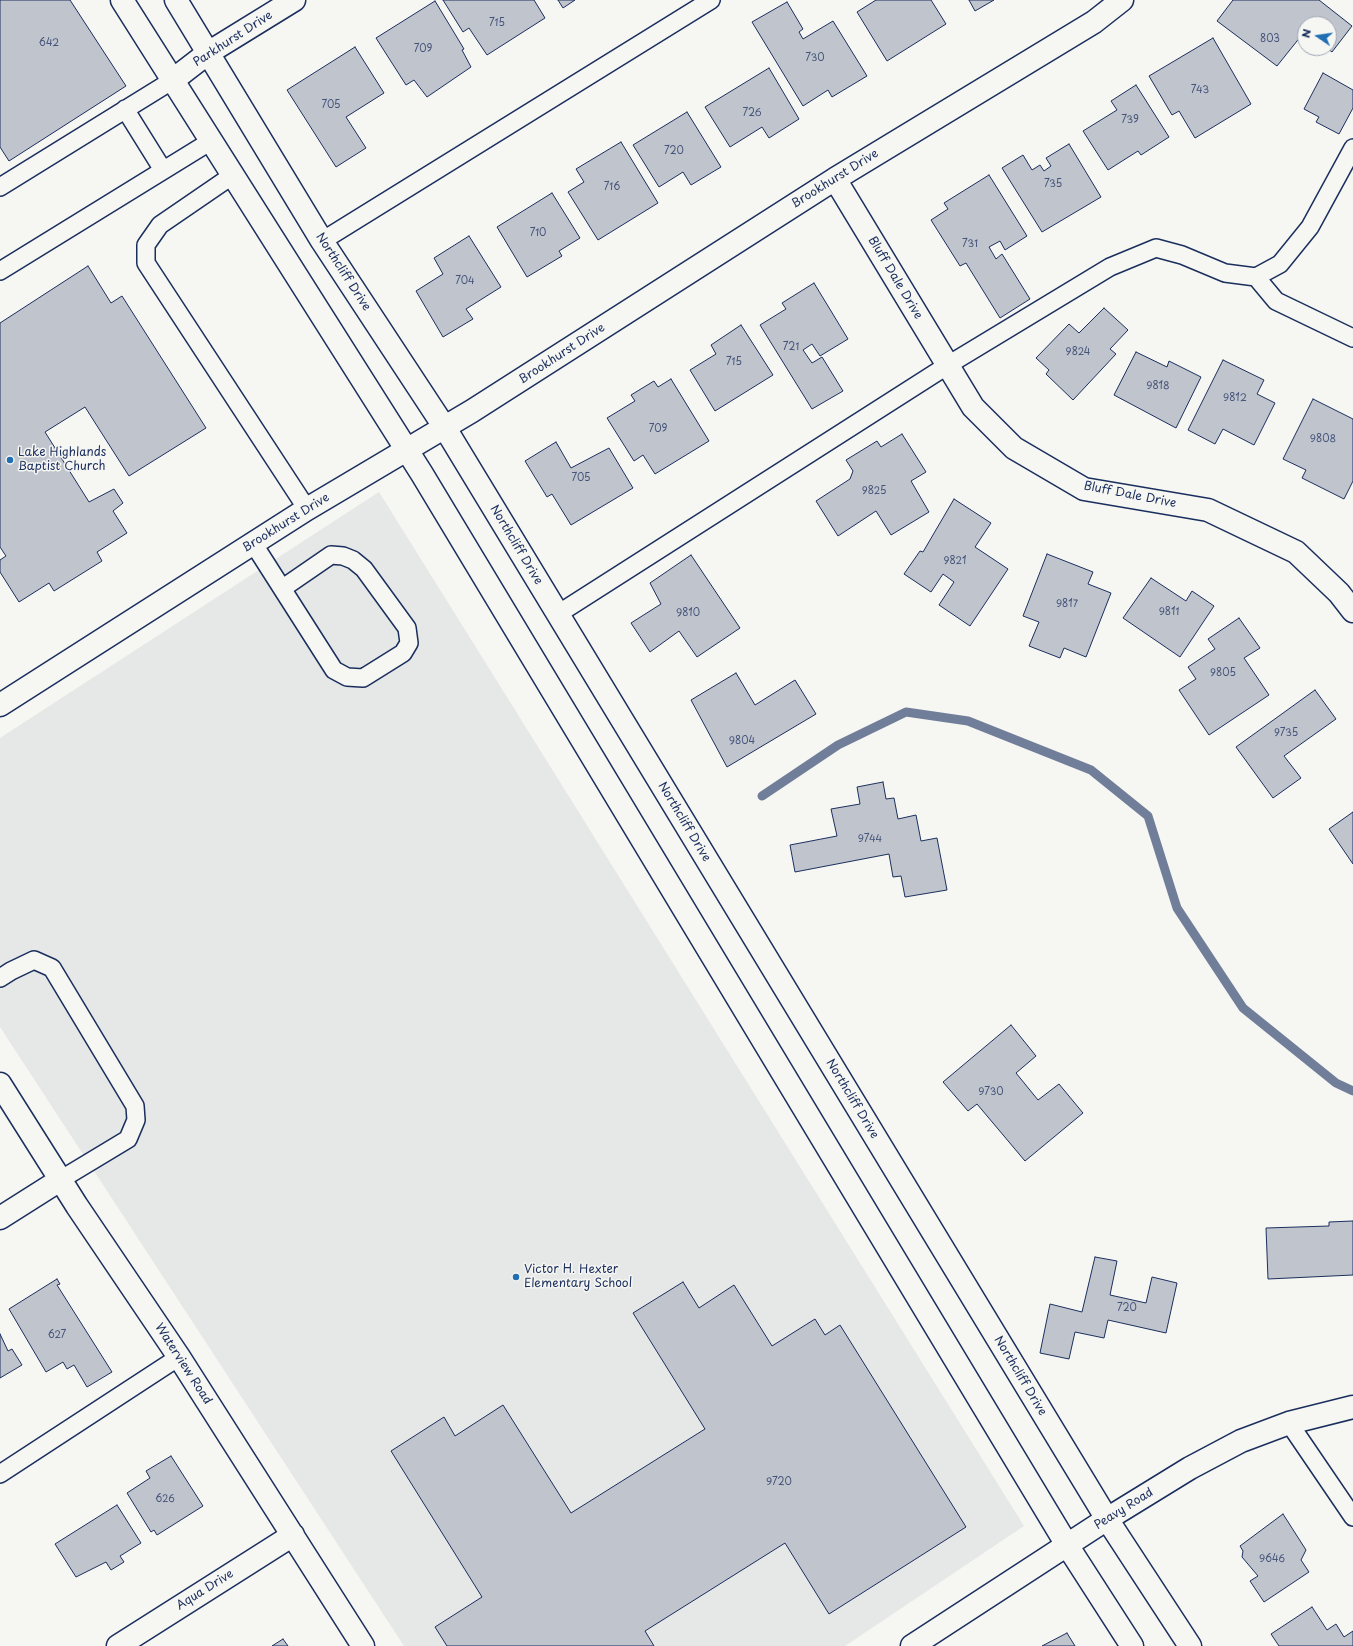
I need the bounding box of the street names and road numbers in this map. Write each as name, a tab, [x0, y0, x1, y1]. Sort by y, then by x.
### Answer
street label: Parkhurst Drive	[191, 8, 275, 70]
street label: Brookhurst Drive	[789, 146, 881, 212]
street label: Northcliff Drive	[312, 230, 374, 314]
street label: Bluff Dale Drive	[865, 234, 925, 322]
street label: Brookhurst Drive	[516, 321, 608, 387]
street label: Bluff Dale Drive	[1083, 479, 1177, 511]
street label: Brookhurst Drive	[240, 490, 332, 556]
street label: Northcliff Drive	[487, 503, 545, 587]
street label: Northcliff Drive	[655, 780, 713, 864]
street label: Northcliff Drive	[823, 1057, 881, 1141]
street label: Waterview Road	[151, 1321, 215, 1407]
street label: Northcliff Drive	[991, 1334, 1049, 1418]
street label: Peavy Road	[1092, 1485, 1156, 1533]
street label: Aqua Drive	[174, 1567, 236, 1613]

